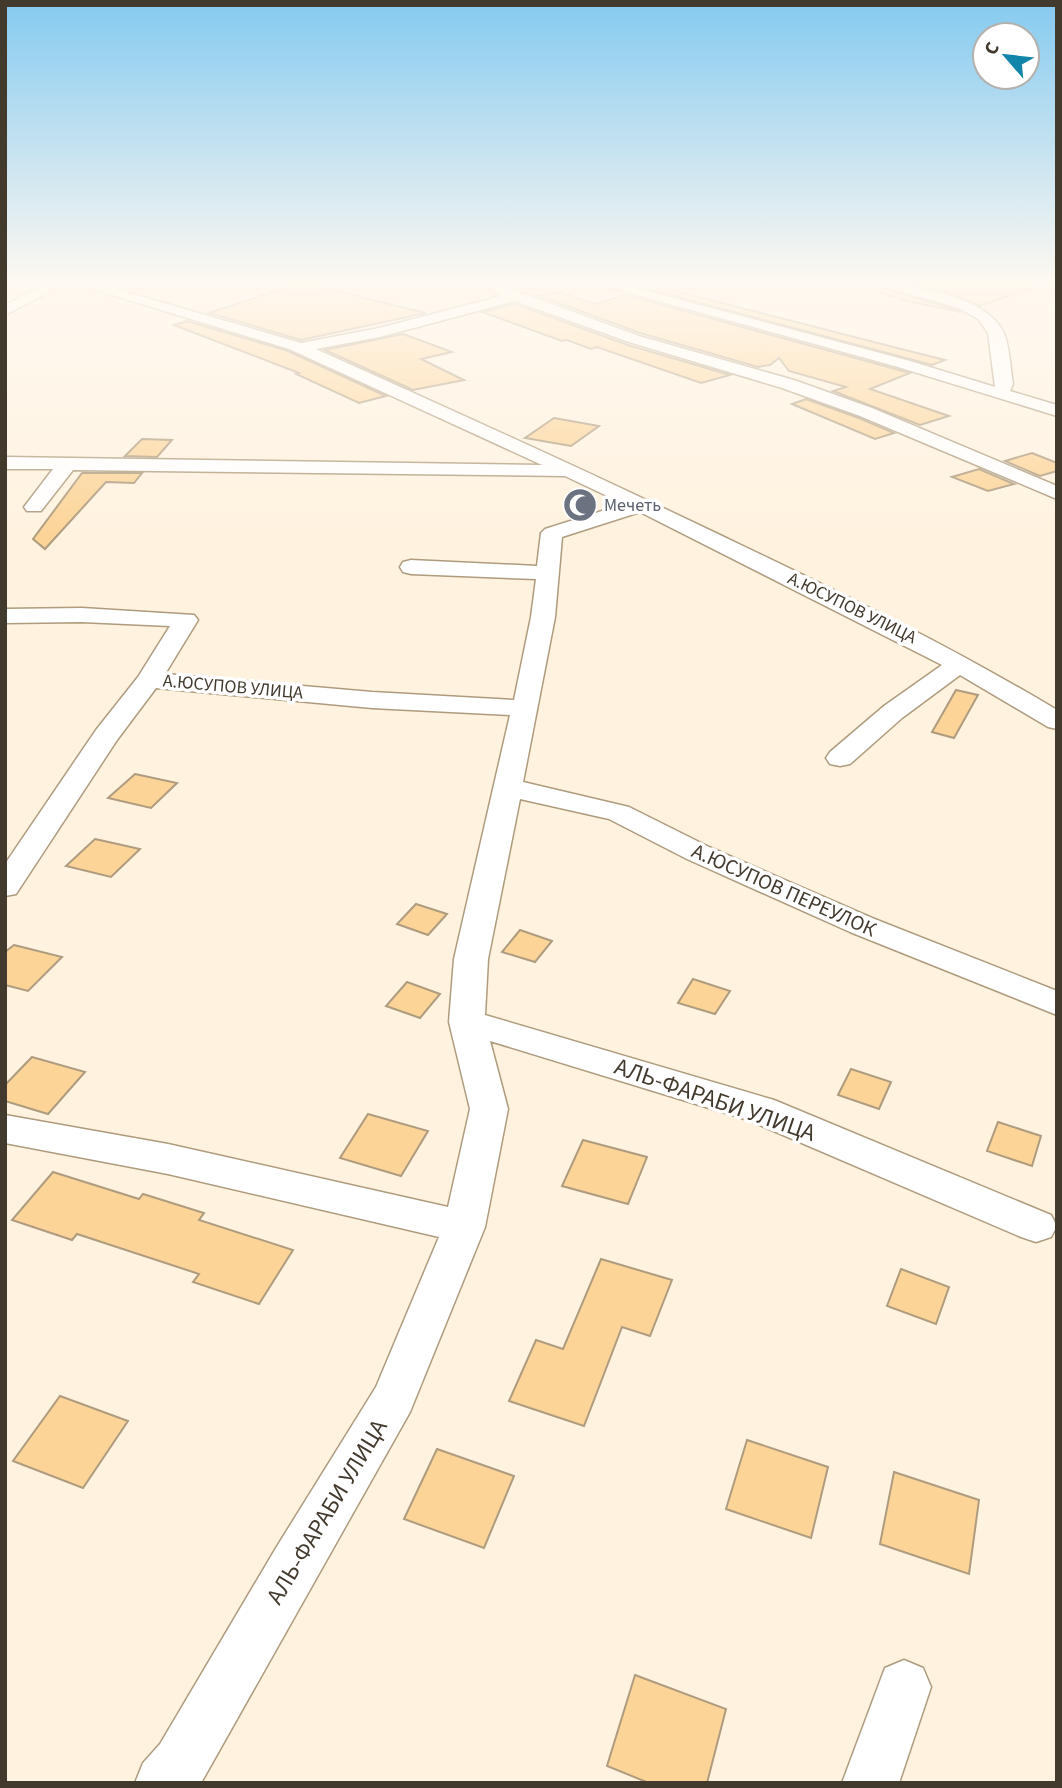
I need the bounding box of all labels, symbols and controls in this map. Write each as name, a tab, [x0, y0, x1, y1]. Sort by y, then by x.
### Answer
north arrow	[971, 21, 1041, 91]
text: С	[978, 38, 1007, 60]
mosque icon: Мечеть	[561, 486, 599, 524]
place label: Мечеть	[604, 493, 661, 518]
street label: А.ЮСУПОВ УЛИЦА	[783, 566, 921, 650]
street label: А.ЮСУПОВ УЛИЦА	[162, 668, 304, 706]
street label: А.ЮСУПОВ ПЕРЕУЛОК	[687, 836, 882, 944]
street label: АЛЬ-ФАРАБИ УЛИЦА	[610, 1049, 820, 1151]
street label: АЛЬ-ФАРАБИ УЛИЦА	[258, 1413, 396, 1611]

